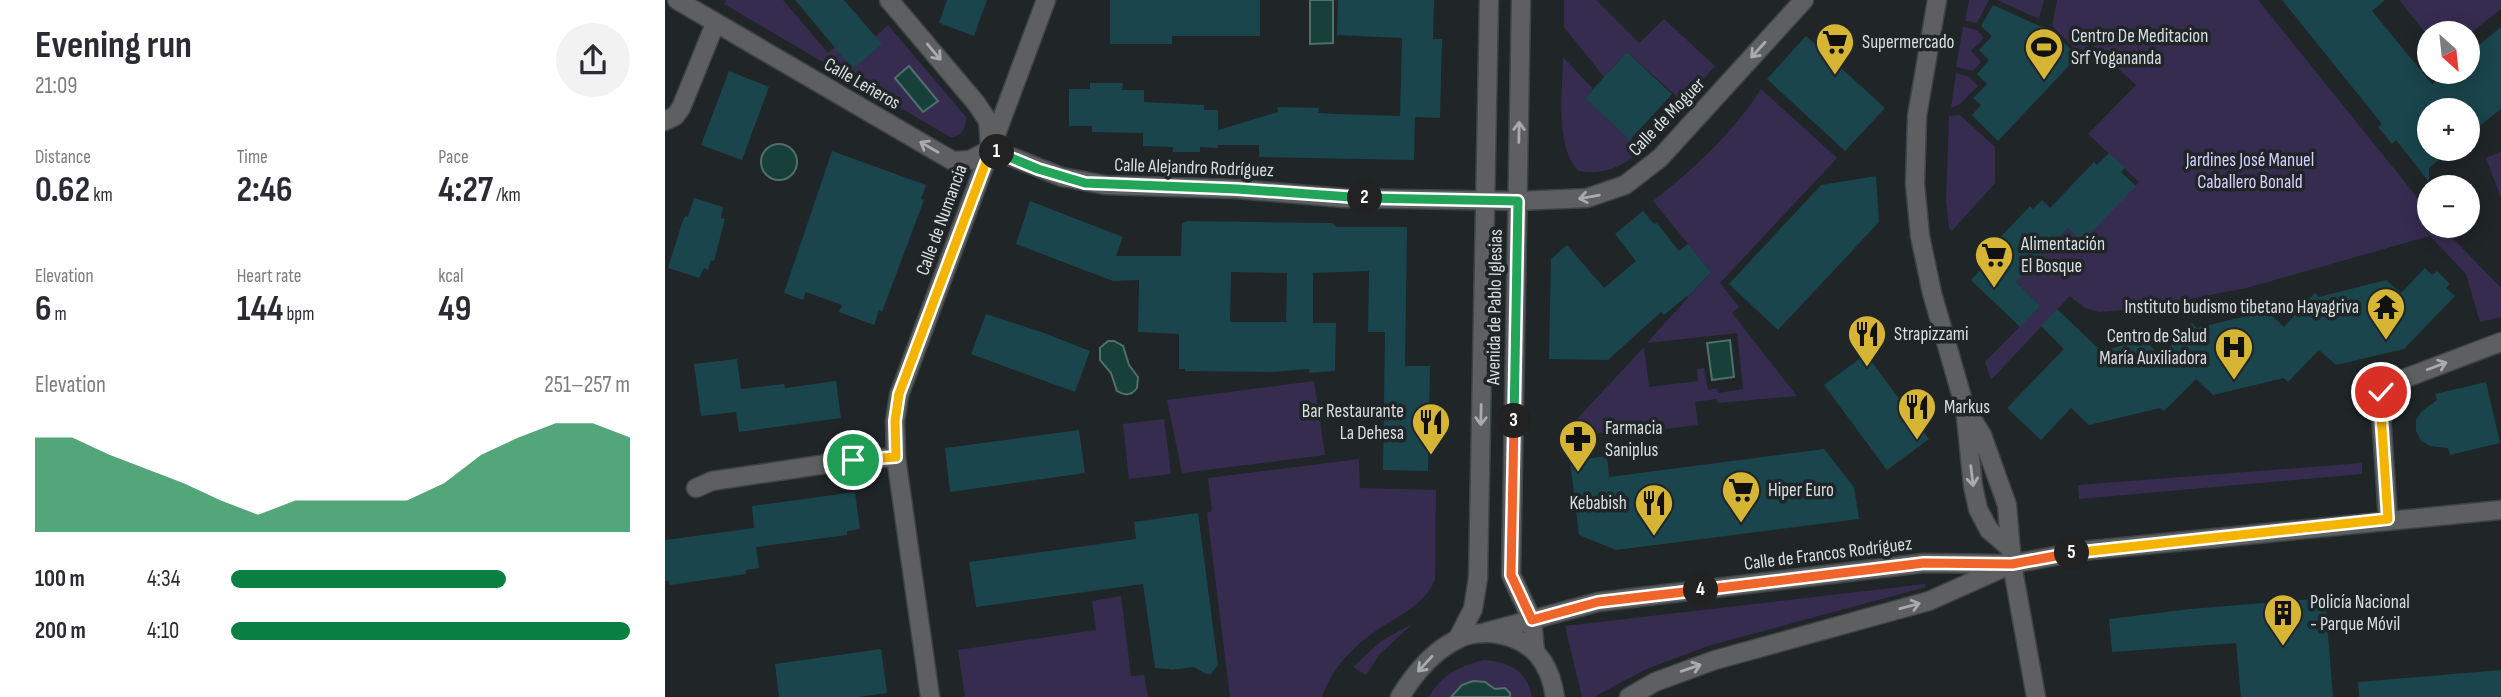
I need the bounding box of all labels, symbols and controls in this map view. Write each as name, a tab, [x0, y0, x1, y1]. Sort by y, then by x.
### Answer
supermarket icon: Supermercado	[1814, 21, 1856, 76]
north arrow	[2417, 21, 2480, 84]
map controls	[2417, 21, 2480, 238]
text: Evening run	[35, 23, 192, 68]
button: share	[556, 23, 630, 97]
place label: Centro De Meditacion Srf Yogananda	[2071, 25, 2208, 70]
sports icon: Centro De Meditacion Srf Yogananda	[2023, 26, 2065, 81]
place label: Supermercado	[1862, 31, 1955, 54]
one-way arrow	[1750, 41, 1766, 59]
one-way arrow	[926, 43, 942, 61]
street label: Calle Leñeros	[820, 53, 904, 115]
text: 21:09	[35, 72, 77, 100]
street label: Calle de Moguer	[1624, 73, 1710, 161]
button: +	[2417, 98, 2480, 161]
one-way arrow	[1512, 121, 1526, 144]
pin: 1	[979, 134, 1015, 170]
one-way arrow	[919, 140, 940, 153]
text: 1	[993, 140, 1000, 163]
text: Distance	[35, 146, 91, 169]
text: Time	[237, 146, 268, 169]
text: Pace	[438, 146, 469, 169]
park label: Jardines José Manuel Caballero Bonald	[2185, 149, 2314, 194]
street label: Calle Alejandro Rodríguez	[1114, 154, 1274, 182]
street label: Calle de Numancia	[911, 161, 973, 279]
text: 0.62	[35, 169, 90, 212]
text: 2:46	[237, 169, 293, 212]
text: 4:27	[438, 169, 493, 212]
button: −	[2417, 175, 2480, 238]
pin: 2	[1347, 180, 1383, 216]
text: km	[90, 184, 113, 207]
text: /km	[493, 184, 521, 207]
text: 2	[1360, 186, 1369, 209]
one-way arrow	[1578, 191, 1601, 204]
street label: Avenida de Pablo Iglesias	[1482, 229, 1508, 386]
place label: Alimentación El Bosque	[2020, 233, 2105, 278]
supermarket icon: Alimentación El Bosque	[1973, 234, 2015, 289]
text: Elevation	[35, 265, 94, 288]
text: Heart rate	[237, 265, 302, 288]
text: kcal	[438, 265, 463, 288]
temple icon: Instituto budismo tibetano Hayagriva	[2365, 286, 2407, 341]
text: 6	[35, 288, 52, 331]
text: 144	[237, 288, 283, 331]
text: 49	[438, 288, 471, 331]
place label: Instituto budismo tibetano Hayagriva	[2125, 296, 2359, 319]
text: m	[52, 303, 67, 326]
text: bpm	[283, 303, 314, 326]
restaurant icon: Strapizzami	[1846, 313, 1888, 368]
place label: Strapizzami	[1894, 323, 1968, 346]
place label: Centro de Salud María Auxiliadora	[2099, 325, 2207, 370]
hospital icon: Centro de Salud María Auxiliadora	[2213, 326, 2255, 381]
one-way arrow	[2425, 359, 2447, 372]
pin	[2351, 362, 2411, 422]
text: Elevation	[35, 371, 106, 399]
text: 251–257 m	[544, 371, 630, 399]
icon: check	[2362, 373, 2400, 411]
restaurant icon: Markus	[1896, 386, 1938, 441]
place label: Markus	[1944, 396, 1990, 419]
place label: Bar Restaurante La Dehesa	[1302, 400, 1404, 445]
restaurant icon: Bar Restaurante La Dehesa	[1410, 401, 1452, 456]
one-way arrow	[1475, 403, 1488, 426]
pin: 3	[1497, 404, 1531, 438]
text: 3	[1509, 409, 1518, 432]
place label: Farmacia Saniplus	[1605, 417, 1663, 462]
pharmacy icon: Farmacia Saniplus	[1557, 418, 1599, 473]
pin	[823, 430, 883, 490]
icon: arrive	[834, 441, 872, 479]
one-way arrow	[1966, 464, 1979, 487]
supermarket icon: Hiper Euro	[1720, 469, 1762, 524]
place label: Hiper Euro	[1768, 479, 1834, 502]
restaurant icon: Kebabish	[1633, 482, 1675, 537]
place label: Kebabish	[1570, 492, 1627, 515]
street label: Calle de Francos Rodríguez	[1743, 532, 1913, 576]
pin: 5	[2055, 536, 2089, 570]
text: 5	[2067, 541, 2076, 564]
text: 100 m	[35, 565, 85, 593]
text: 4:34	[147, 565, 180, 593]
pin: 4	[1683, 572, 1719, 608]
text: 4	[1696, 578, 1705, 601]
place label: Policía Nacional - Parque Móvil	[2310, 591, 2410, 636]
building icon: Policía Nacional - Parque Móvil	[2262, 592, 2304, 647]
one-way arrow	[1898, 599, 1920, 612]
text: 200 m	[35, 617, 86, 645]
text: 4:10	[147, 617, 179, 645]
one-way arrow	[1417, 655, 1433, 673]
one-way arrow	[1679, 661, 1701, 673]

